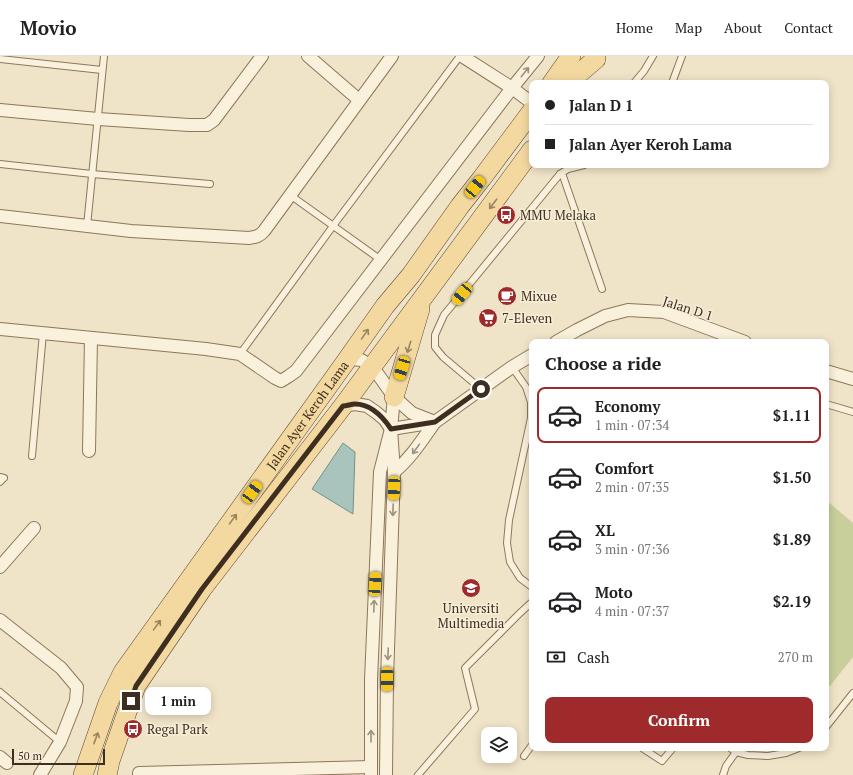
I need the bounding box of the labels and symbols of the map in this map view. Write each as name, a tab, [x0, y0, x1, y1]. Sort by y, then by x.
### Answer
one-way arrow	[520, 67, 529, 78]
car	[463, 174, 487, 200]
one-way arrow	[488, 198, 497, 209]
bus stop icon: MMU Melaka	[495, 204, 517, 226]
place label: MMU Melaka	[520, 206, 596, 224]
car	[450, 281, 474, 307]
cafe icon: Mixue	[496, 285, 518, 307]
place label: Mixue	[521, 287, 557, 305]
street label: Jalan D 1	[661, 291, 715, 325]
supermarket icon: 7-Eleven	[477, 307, 499, 329]
place label: 7-Eleven	[502, 309, 552, 327]
one-way arrow	[361, 329, 369, 340]
one-way arrow	[405, 341, 412, 354]
car	[393, 355, 411, 381]
street label: Jalan Ayer Keroh Lama	[262, 357, 353, 473]
route start	[472, 380, 490, 398]
one-way arrow	[412, 443, 420, 454]
car	[388, 476, 400, 500]
car	[240, 479, 264, 505]
one-way arrow	[389, 503, 396, 516]
one-way arrow	[228, 514, 237, 525]
car	[368, 572, 382, 596]
school or university icon: Universiti Multimedia	[460, 577, 482, 599]
place label: Universiti Multimedia	[438, 599, 505, 632]
one-way arrow	[371, 600, 378, 613]
one-way arrow	[153, 619, 161, 630]
one-way arrow	[384, 647, 391, 660]
car	[381, 667, 393, 691]
callout: 1 min	[145, 687, 211, 715]
route end	[122, 692, 140, 710]
bus stop icon: Regal Park	[122, 718, 144, 740]
place label: Regal Park	[147, 720, 208, 738]
one-way arrow	[367, 730, 375, 743]
one-way arrow	[92, 733, 100, 745]
scale bar	[12, 747, 105, 766]

